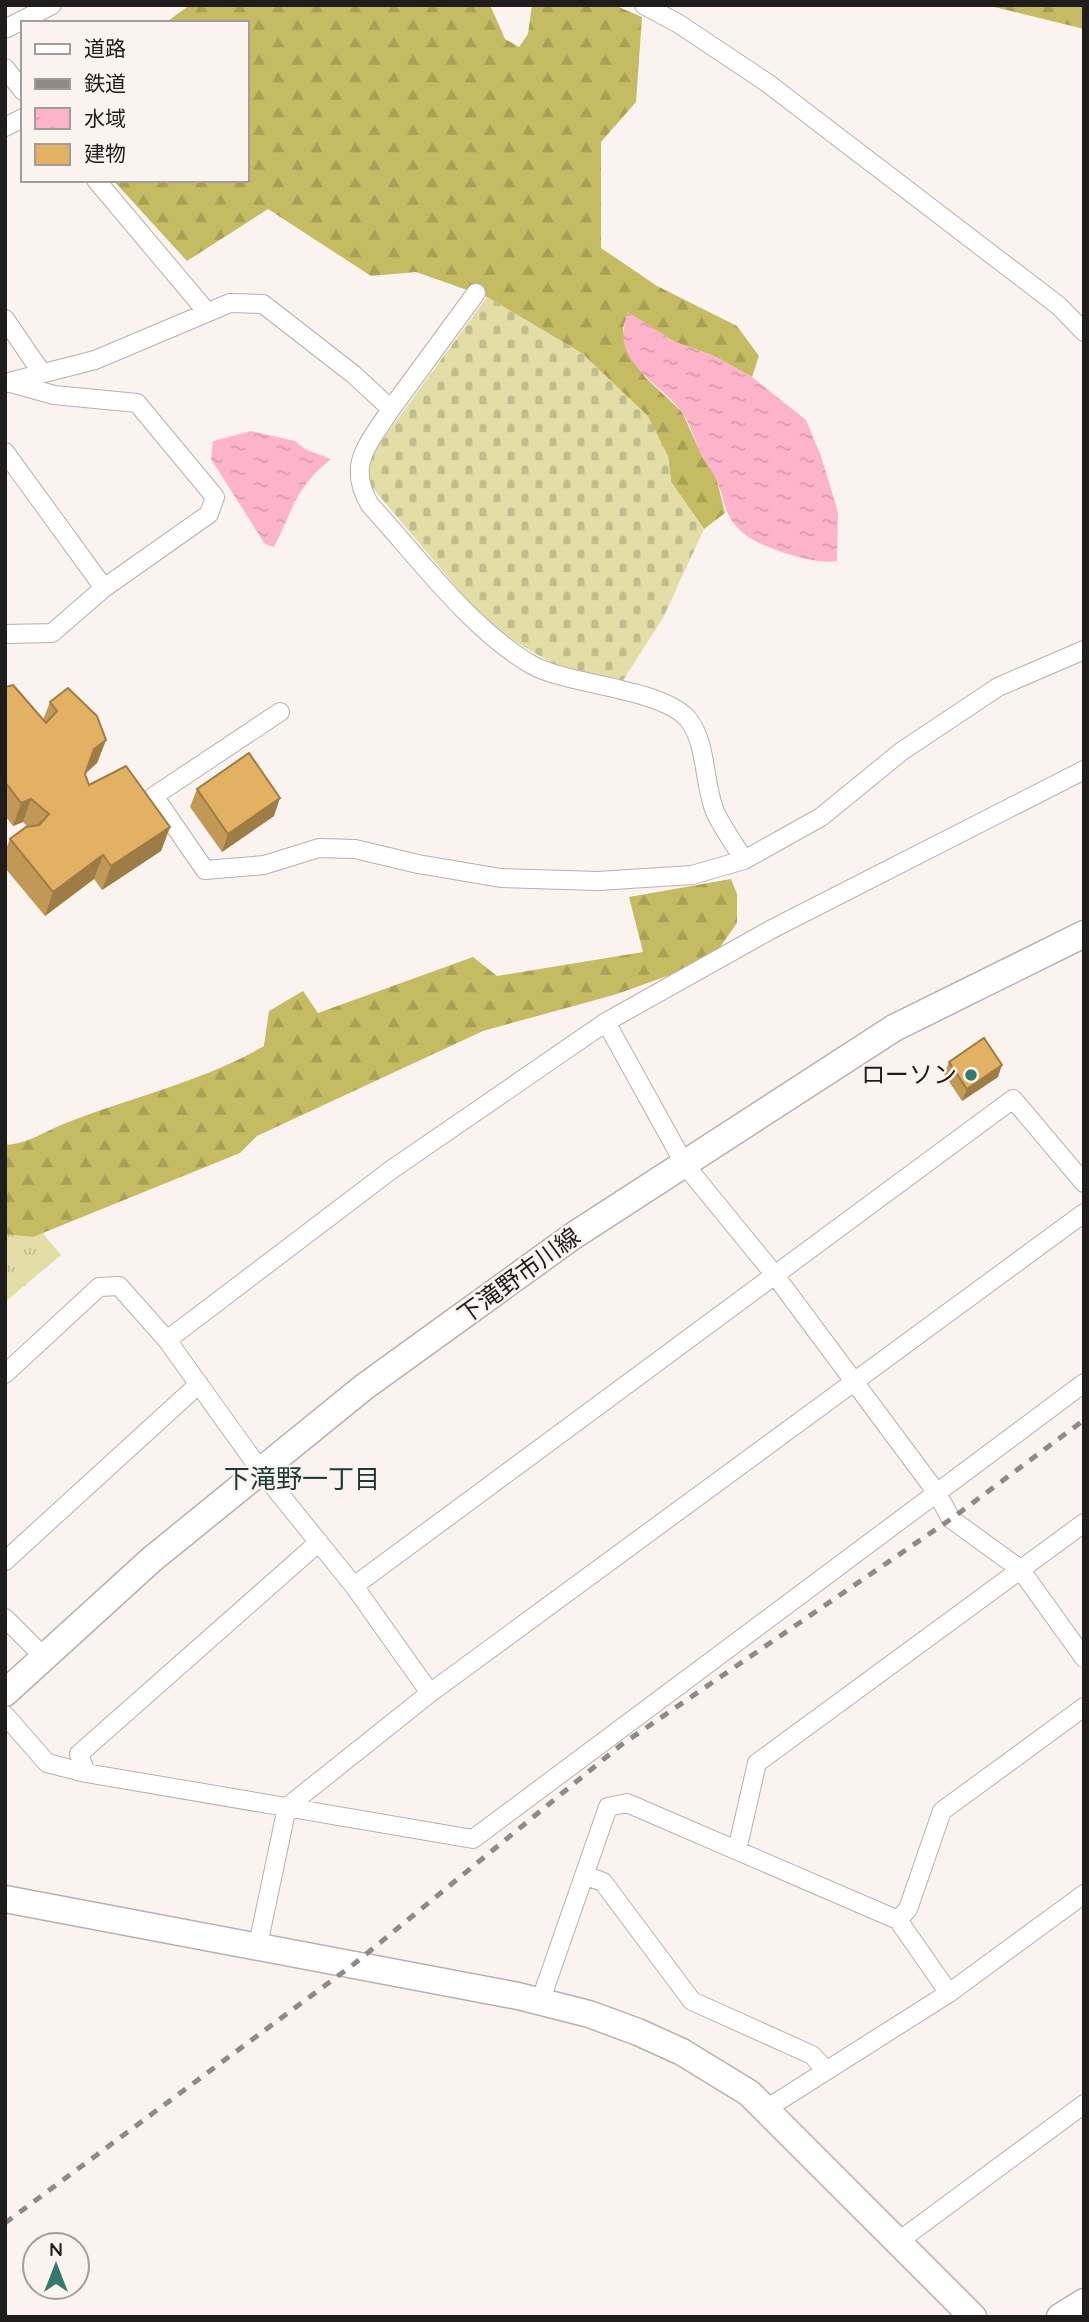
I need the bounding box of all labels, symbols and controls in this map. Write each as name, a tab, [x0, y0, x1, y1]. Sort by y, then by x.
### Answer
legend	[21, 21, 248, 182]
text: 道路	[84, 35, 126, 61]
text: 鉄道	[84, 70, 126, 96]
text: 水域	[84, 105, 126, 131]
text: 建物	[84, 140, 126, 166]
place label: ローソン	[861, 1059, 957, 1089]
marker: ローソン	[963, 1067, 979, 1083]
street label: 下滝野市川線	[451, 1221, 585, 1330]
district label: 下滝野一丁目	[224, 1462, 380, 1495]
north arrow	[21, 2231, 91, 2301]
text: N	[49, 2237, 63, 2261]

